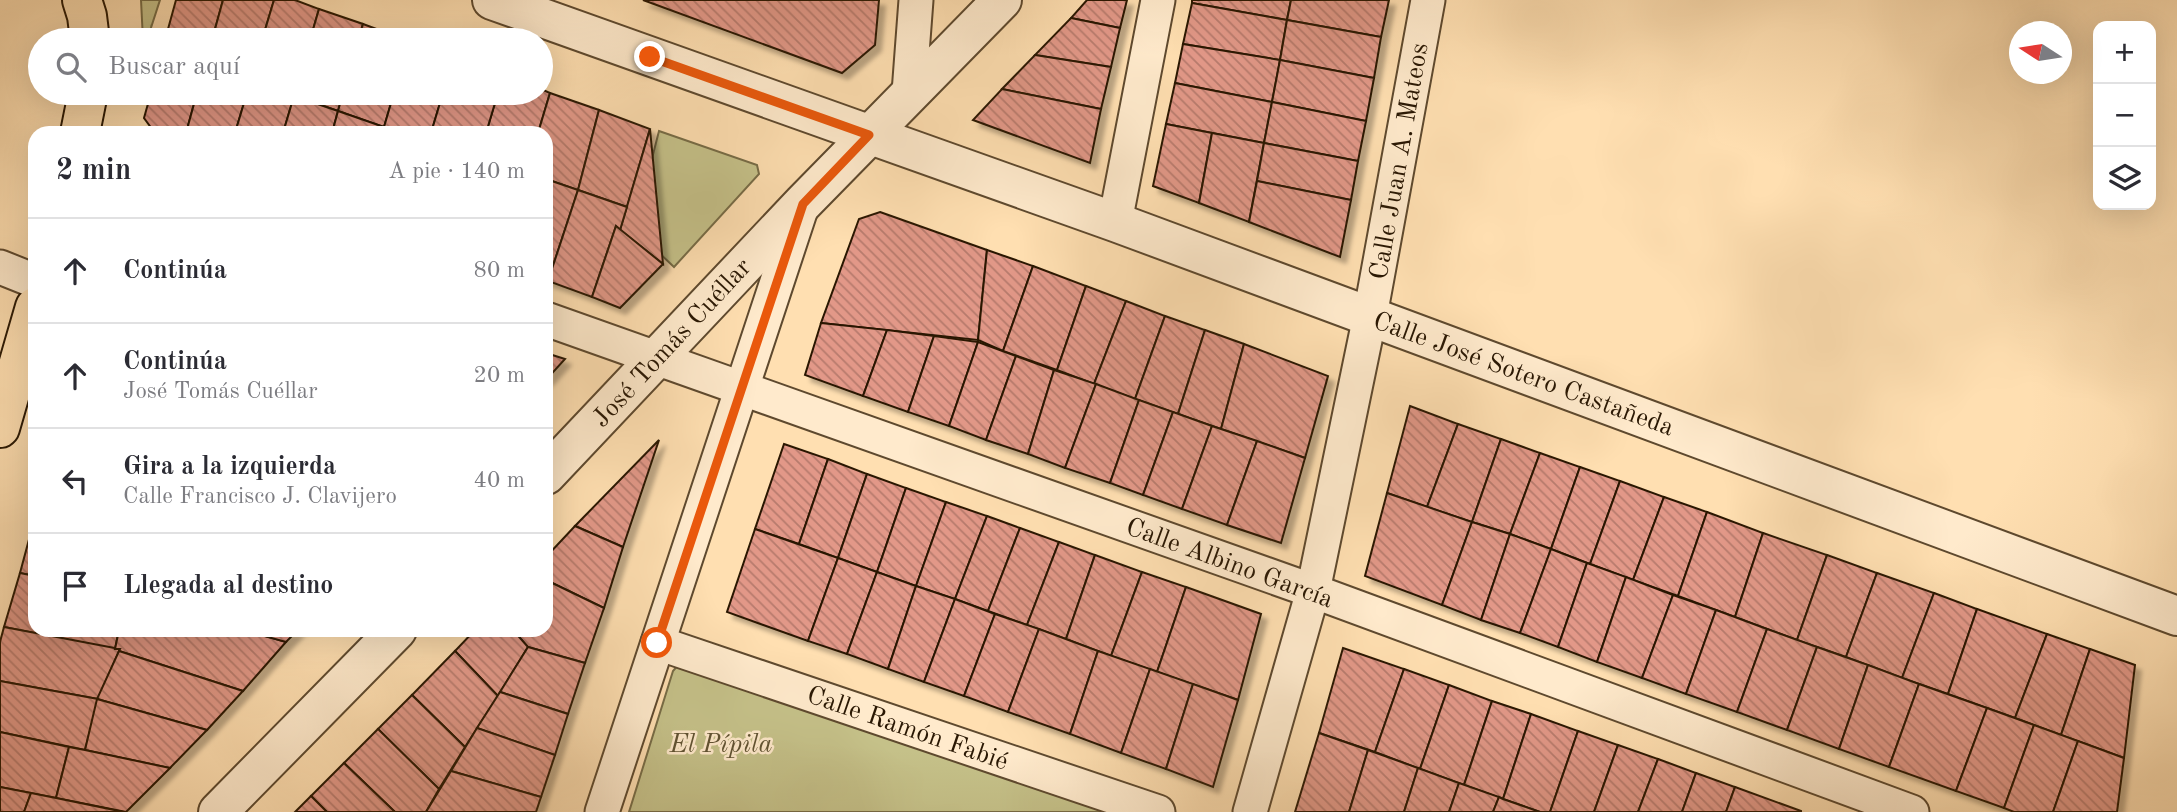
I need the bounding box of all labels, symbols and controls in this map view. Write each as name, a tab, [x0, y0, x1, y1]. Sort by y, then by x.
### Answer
north arrow	[2009, 21, 2072, 84]
map controls	[2093, 21, 2156, 210]
button: +	[2093, 21, 2156, 84]
search box	[28, 28, 553, 105]
route end	[634, 41, 665, 72]
street label: Calle Juan A. Mateos	[1366, 41, 1434, 282]
icon: search	[52, 48, 90, 86]
text: Buscar aquí	[108, 54, 240, 80]
button: −	[2093, 84, 2156, 147]
button: layers	[2093, 147, 2156, 210]
text: 2 min	[56, 156, 131, 186]
text: A pie · 140 m	[388, 160, 525, 183]
icon: ahead	[56, 252, 94, 290]
street label: José Tomás Cuéllar	[588, 254, 757, 433]
text: Continúa	[123, 258, 227, 284]
text: 80 m	[474, 259, 525, 282]
street label: Calle José Sotero Castañeda	[1370, 308, 1677, 441]
text: Continúa	[123, 349, 227, 375]
icon: ahead	[56, 357, 94, 395]
text: 20 m	[474, 364, 525, 387]
text: José Tomás Cuéllar	[123, 380, 318, 403]
text: Gira a la izquierda	[123, 454, 336, 480]
icon: left	[56, 462, 94, 500]
text: 40 m	[474, 469, 525, 492]
text: Calle Francisco J. Clavijero	[123, 485, 397, 508]
street label: Calle Albino García	[1122, 514, 1337, 613]
icon: arrive	[56, 567, 94, 605]
text: Llegada al destino	[123, 573, 333, 599]
route start	[641, 627, 672, 658]
street label: Calle Ramón Fabié	[803, 682, 1011, 776]
park label: El Pípila	[669, 732, 773, 758]

